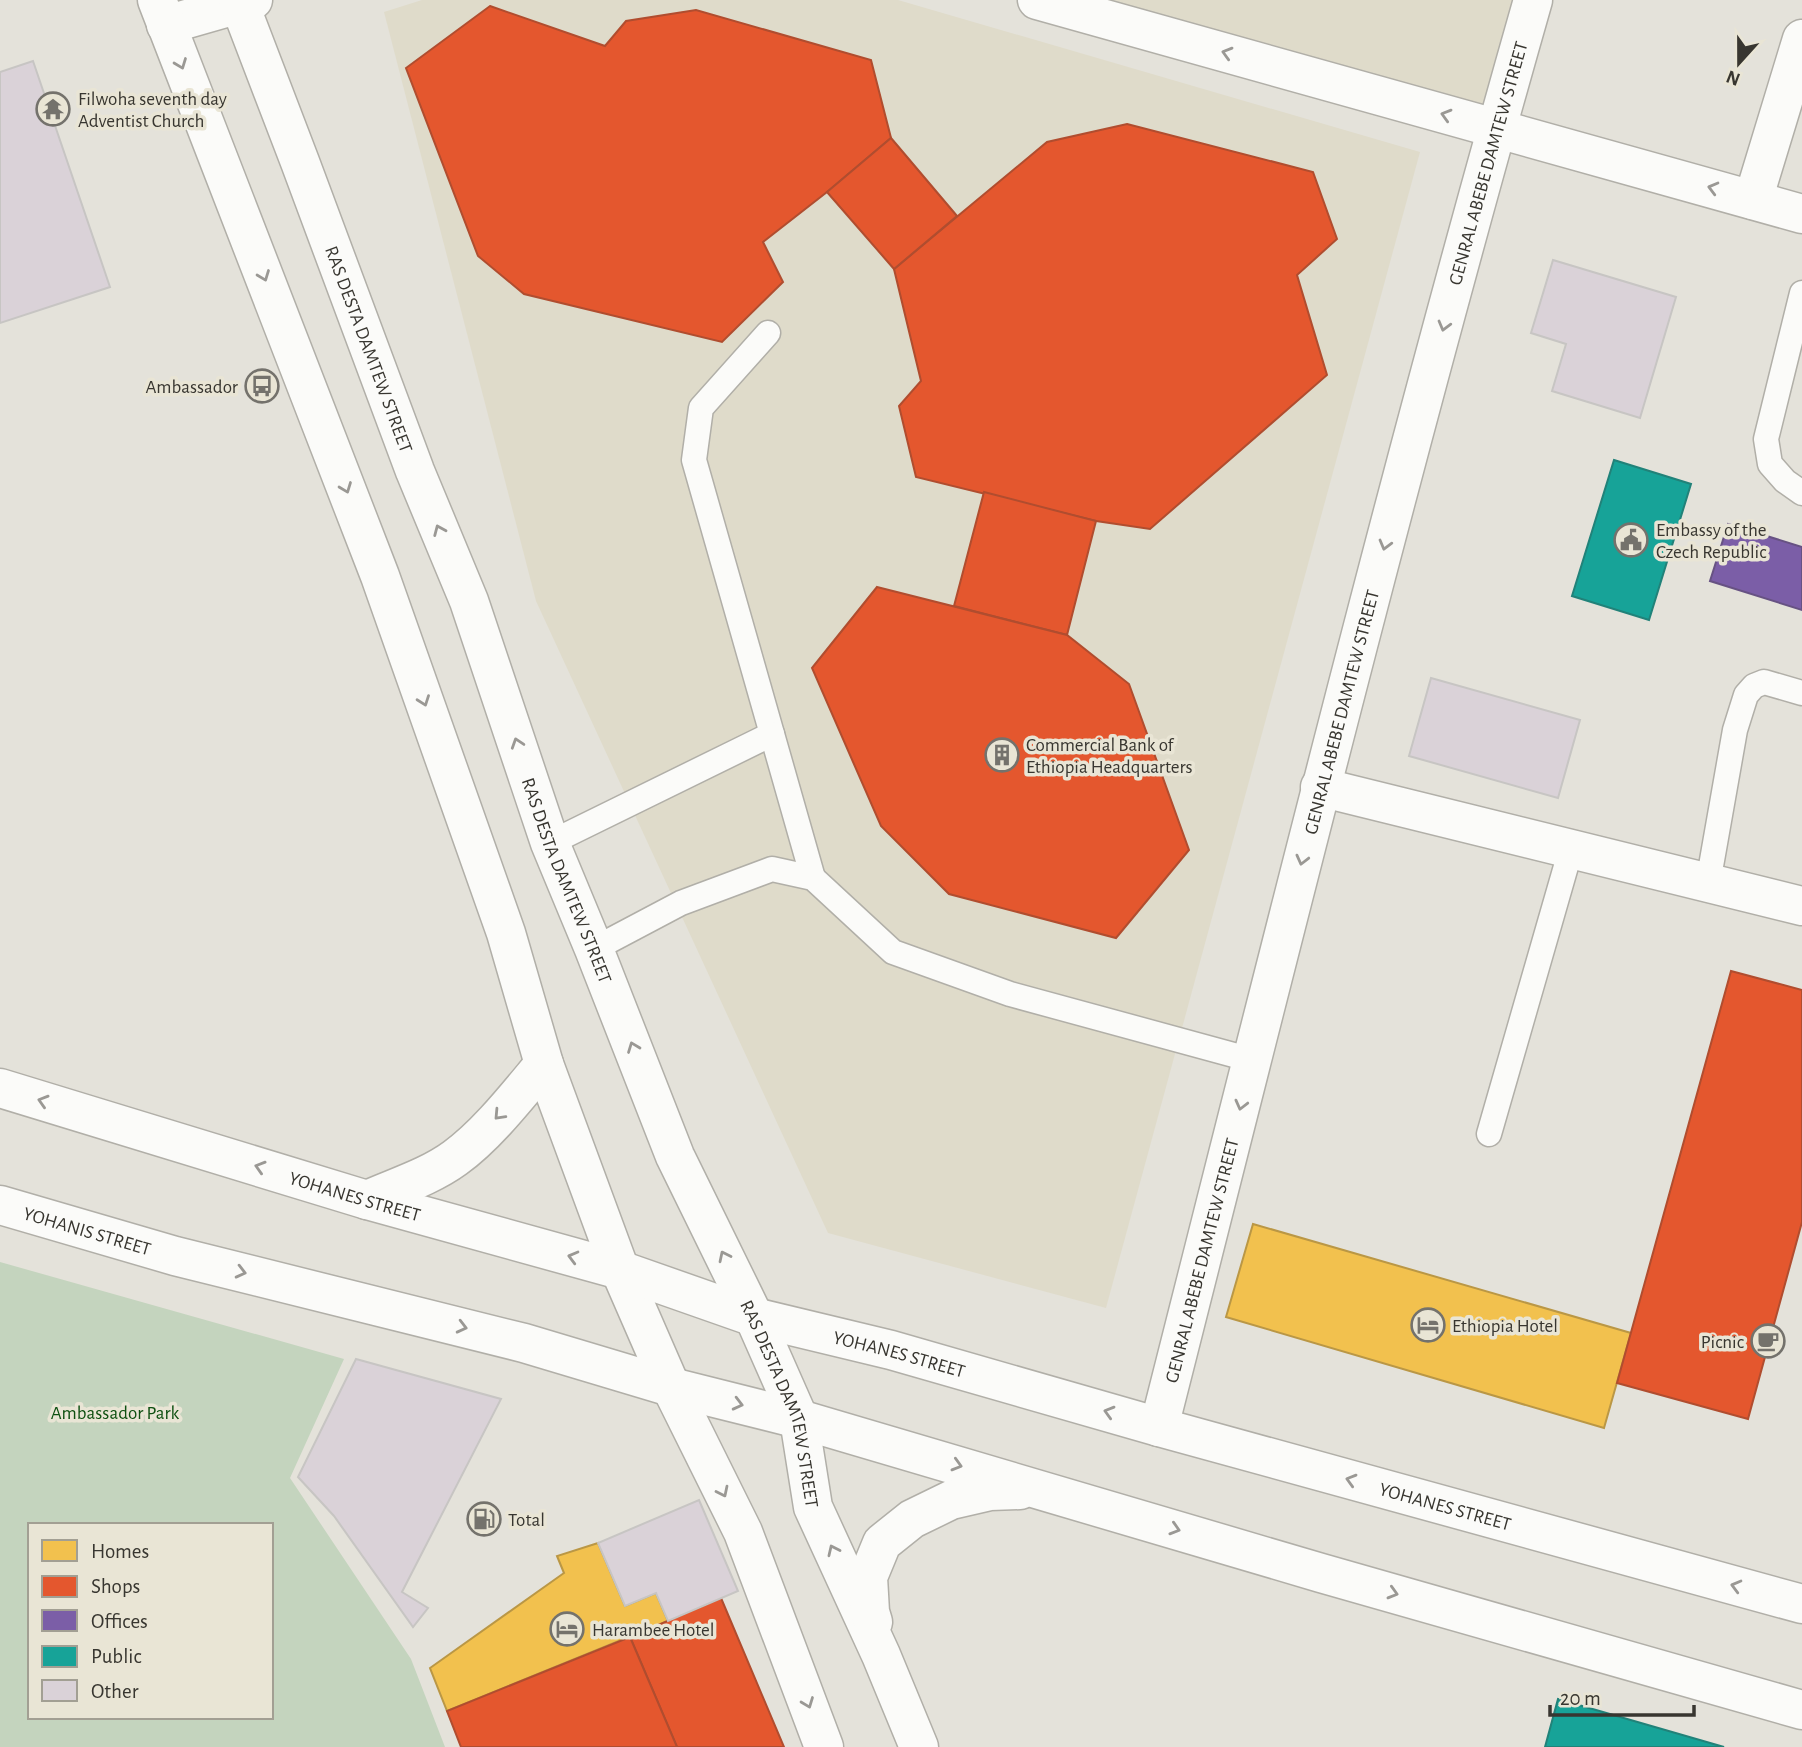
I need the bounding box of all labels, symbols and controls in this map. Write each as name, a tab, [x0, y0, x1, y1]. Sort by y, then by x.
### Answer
north arrow	[1704, 28, 1774, 98]
street label: GENRAL ABEBE DAMTEW STREET	[1446, 40, 1532, 287]
one-way arrow	[1221, 47, 1233, 62]
one-way arrow	[173, 57, 187, 69]
text: N	[1724, 66, 1743, 89]
temple icon: Filwoha seventh day Adventist Church	[34, 90, 72, 128]
place label: Filwoha seventh day Adventist Church	[78, 90, 227, 131]
one-way arrow	[1440, 108, 1452, 123]
one-way arrow	[1707, 182, 1719, 197]
street label: RAS DESTA DAMTEW STREET	[321, 244, 415, 455]
one-way arrow	[255, 269, 269, 281]
one-way arrow	[1437, 320, 1452, 332]
bus stop icon: Ambassador	[243, 367, 281, 405]
place label: Ambassador	[146, 378, 238, 397]
one-way arrow	[337, 481, 351, 493]
public building icon: Embassy of the Czech Republic	[1612, 521, 1650, 559]
place label: Embassy of the Czech Republic	[1656, 521, 1767, 562]
one-way arrow	[434, 524, 448, 536]
one-way arrow	[1379, 539, 1393, 551]
street label: GENRAL ABEBE DAMTEW STREET	[1302, 588, 1383, 836]
one-way arrow	[416, 695, 430, 707]
building icon: Commercial Bank of Ethiopia Headquarters	[983, 736, 1021, 774]
place label: Commercial Bank of Ethiopia Headquarters	[1026, 736, 1193, 777]
one-way arrow	[511, 738, 525, 750]
street label: RAS DESTA DAMTEW STREET	[518, 775, 614, 986]
one-way arrow	[1296, 854, 1310, 866]
one-way arrow	[627, 1042, 641, 1054]
one-way arrow	[37, 1094, 49, 1109]
one-way arrow	[1235, 1098, 1249, 1110]
one-way arrow	[495, 1107, 507, 1120]
street label: GENRAL ABEBE DAMTEW STREET	[1163, 1136, 1243, 1385]
one-way arrow	[255, 1161, 267, 1176]
street label: YOHANES STREET	[287, 1169, 422, 1225]
street label: YOHANIS STREET	[21, 1204, 153, 1259]
one-way arrow	[567, 1250, 579, 1265]
one-way arrow	[718, 1251, 732, 1263]
one-way arrow	[235, 1264, 247, 1278]
street label: RAS DESTA DAMTEW STREET	[736, 1297, 821, 1509]
hotel icon: Ethiopia Hotel	[1409, 1306, 1447, 1344]
place label: Ethiopia Hotel	[1452, 1317, 1558, 1336]
one-way arrow	[456, 1319, 468, 1333]
cafe icon: Picnic	[1749, 1322, 1787, 1360]
street label: YOHANES STREET	[831, 1328, 967, 1382]
place label: Picnic	[1701, 1333, 1744, 1352]
one-way arrow	[732, 1396, 744, 1410]
park label: Ambassador Park	[51, 1404, 180, 1423]
one-way arrow	[1103, 1406, 1115, 1420]
one-way arrow	[951, 1456, 963, 1471]
one-way arrow	[1346, 1474, 1358, 1488]
street label: YOHANES STREET	[1377, 1480, 1513, 1534]
one-way arrow	[715, 1485, 729, 1497]
fuel station icon: Total	[465, 1500, 503, 1538]
place label: Total	[508, 1511, 545, 1530]
one-way arrow	[1169, 1521, 1181, 1536]
legend	[28, 1523, 273, 1719]
text: Homes	[91, 1541, 149, 1562]
one-way arrow	[827, 1545, 841, 1557]
text: Shops	[91, 1576, 140, 1597]
one-way arrow	[1730, 1580, 1742, 1594]
one-way arrow	[1387, 1585, 1399, 1600]
hotel icon: Harambee Hotel	[548, 1610, 586, 1648]
text: Offices	[91, 1611, 148, 1632]
place label: Harambee Hotel	[592, 1621, 715, 1640]
text: Public	[91, 1646, 141, 1667]
scale bar	[1550, 1674, 1694, 1718]
text: Other	[91, 1681, 139, 1702]
text: 20 m	[1560, 1688, 1601, 1709]
one-way arrow	[799, 1697, 813, 1709]

